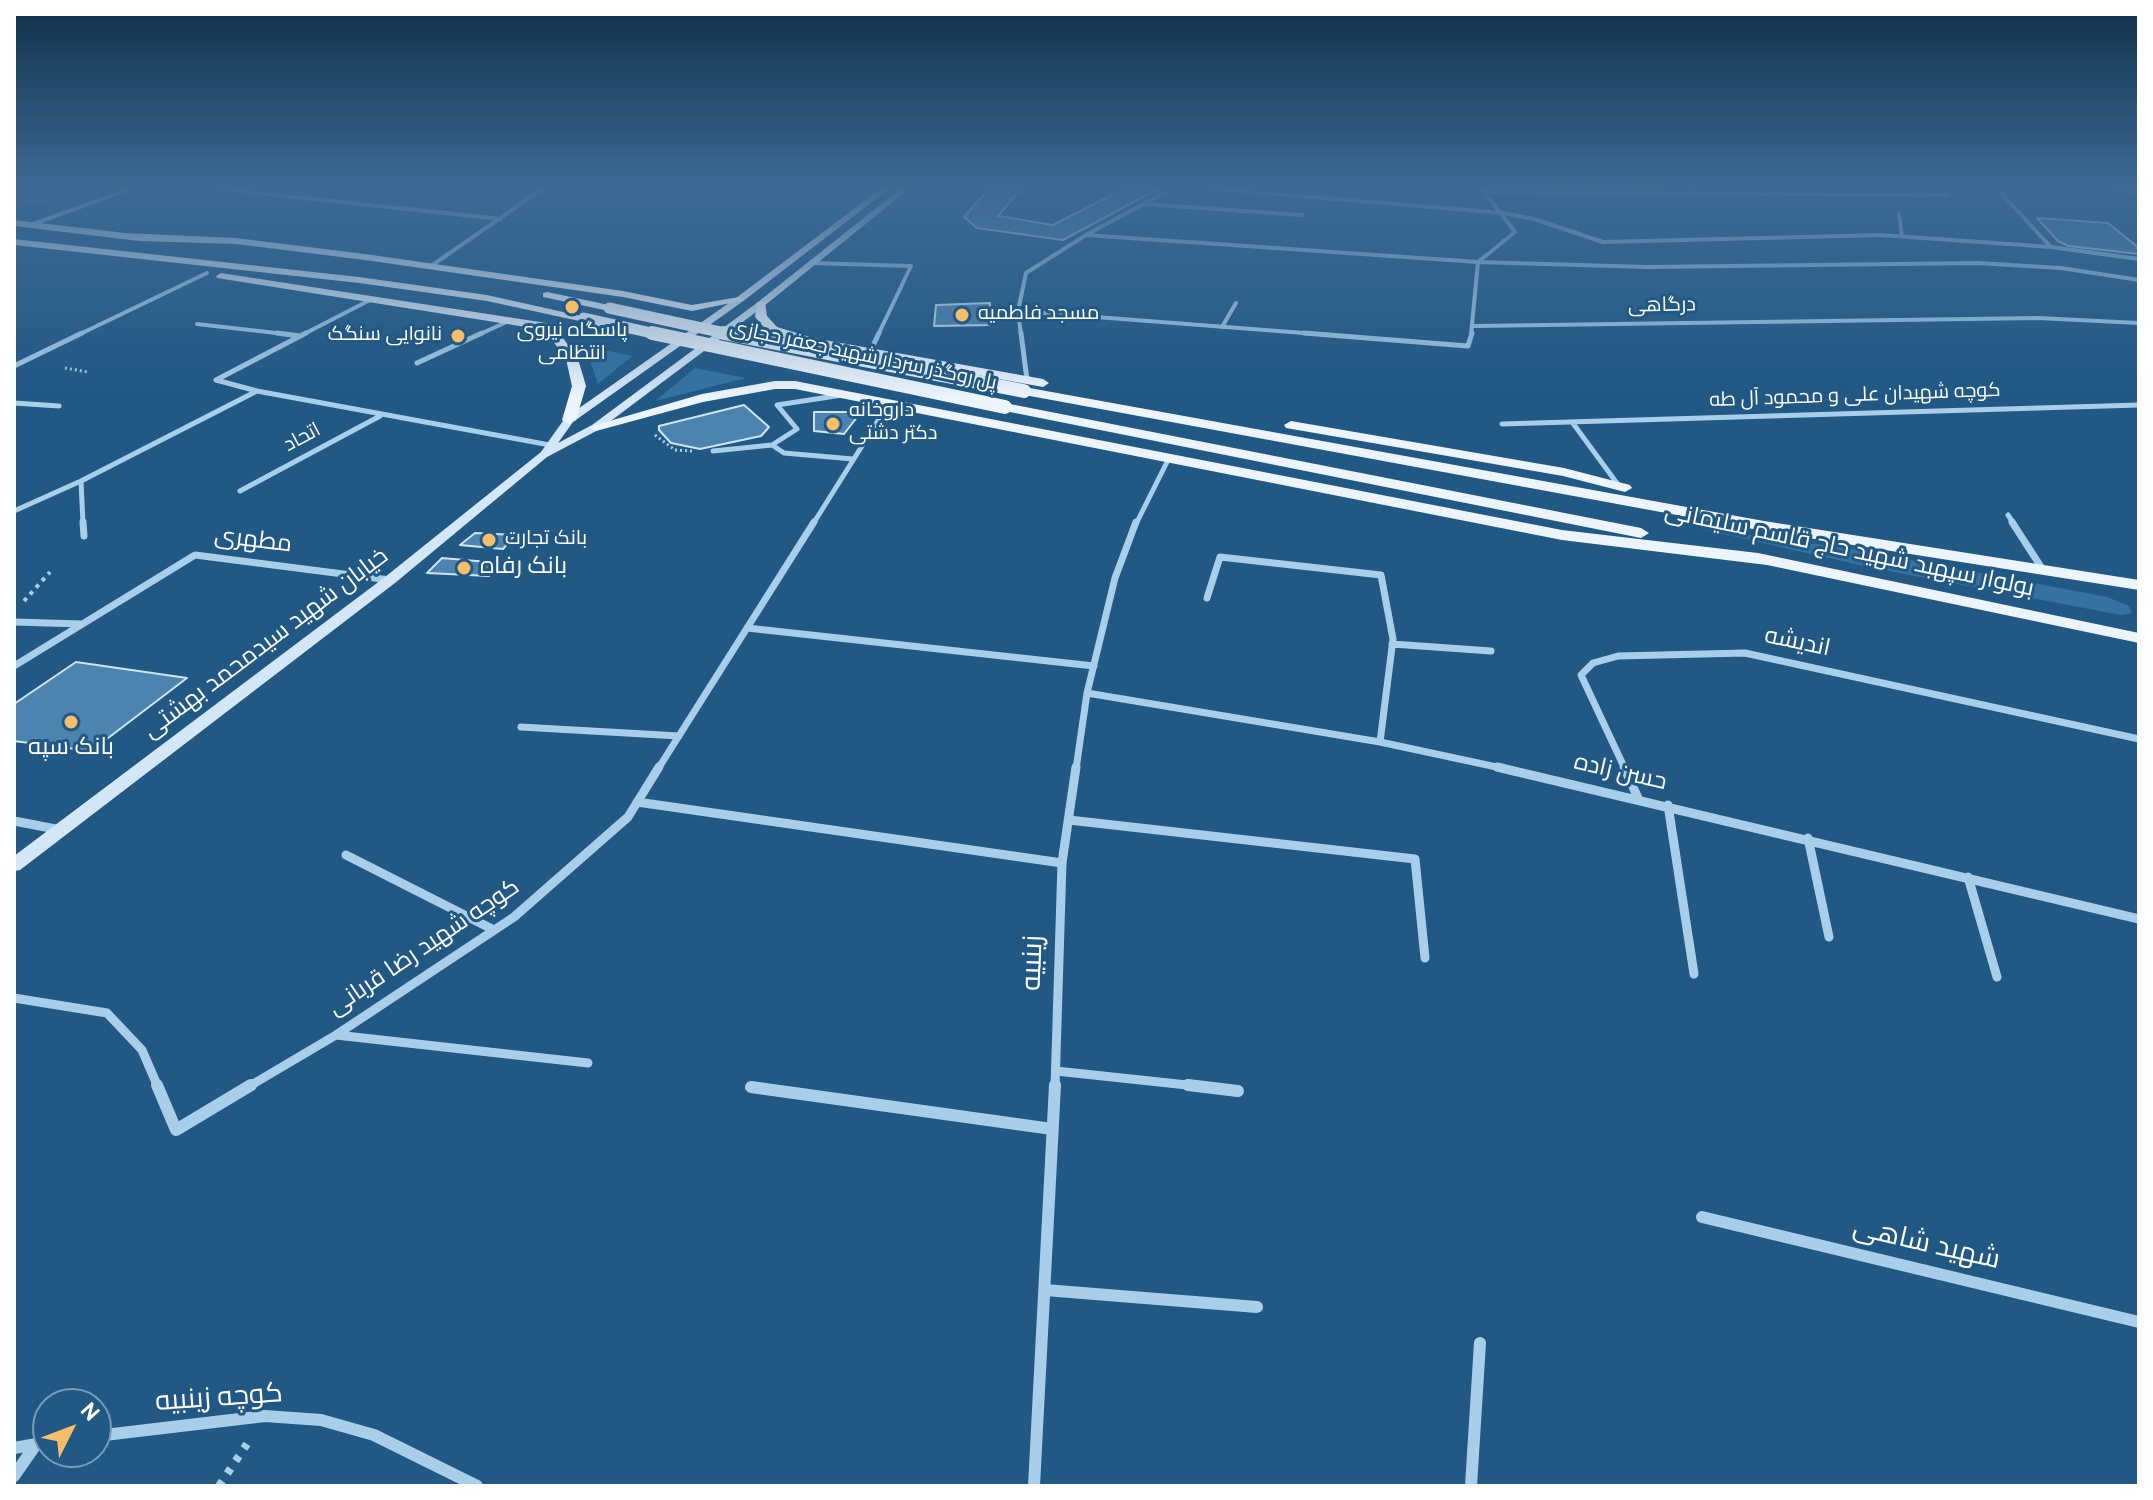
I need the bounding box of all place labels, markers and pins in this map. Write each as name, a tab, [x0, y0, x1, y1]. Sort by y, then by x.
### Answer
marker: پاسگاه نیروی انتظامی	[563, 298, 581, 316]
place label: مسجد فاطمیه	[978, 303, 1099, 327]
marker: مسجد فاطمیه	[953, 306, 971, 324]
place label: پاسگاه نیروی انتظامی	[517, 320, 627, 367]
place label: نانوایی سنگک	[328, 324, 442, 348]
marker: نانوایی سنگک	[449, 327, 467, 345]
place label: داروخانه دکتر دشتی	[849, 400, 937, 447]
marker: داروخانه دکتر دشتی	[824, 415, 842, 433]
place label: بانک تجارت	[505, 528, 587, 552]
marker: بانک تجارت	[480, 531, 498, 549]
place label: بانک رفاه	[480, 554, 567, 582]
marker: بانک رفاه	[455, 559, 473, 577]
marker: بانک سپه	[62, 713, 80, 731]
place label: بانک سپه	[28, 735, 114, 763]

